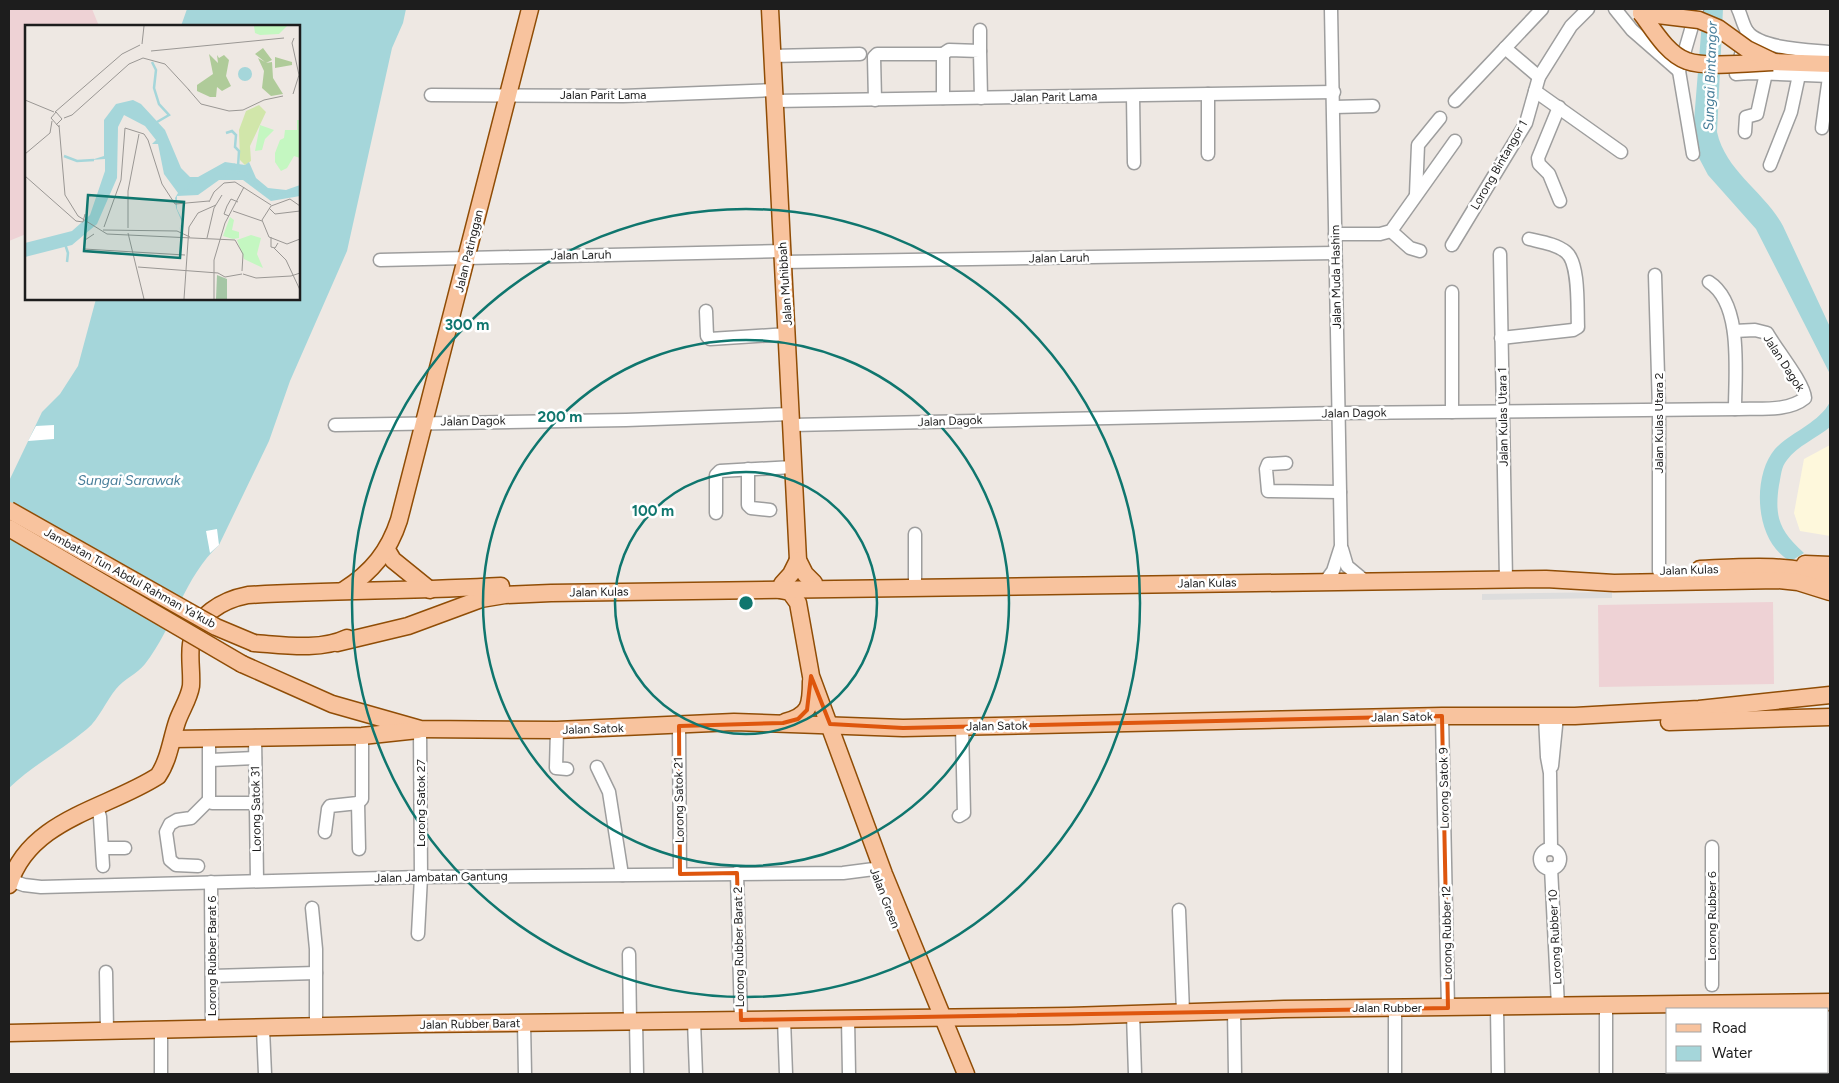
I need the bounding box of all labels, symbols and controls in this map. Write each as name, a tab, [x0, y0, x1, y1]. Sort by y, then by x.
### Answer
water label: Sungai Bintangor	[1700, 20, 1721, 131]
inset map	[25, 25, 300, 300]
street label: Jalan Parit Lama	[560, 88, 646, 102]
street label: Jalan Parit Lama	[1011, 89, 1097, 105]
street label: Lorong Bintangor 1	[1468, 118, 1530, 212]
street label: Jalan Patinggan	[452, 208, 486, 294]
street label: Jalan Muda Hashim	[1328, 225, 1344, 329]
street label: Jalan Muhibbah	[775, 241, 795, 326]
street label: Jalan Laruh	[551, 247, 612, 263]
street label: Jalan Laruh	[1029, 250, 1090, 266]
text: 300 m	[445, 316, 489, 334]
street label: Jalan Dagok	[1760, 332, 1808, 394]
street label: Jalan Kulas Utara 1	[1495, 367, 1511, 467]
street label: Jalan Kulas Utara 2	[1652, 373, 1666, 474]
street label: Jalan Dagok	[1321, 405, 1387, 421]
text: 200 m	[538, 408, 582, 426]
street label: Jalan Dagok	[440, 413, 506, 429]
street label: Jalan Dagok	[917, 413, 983, 429]
water label: Sungai Sarawak	[77, 472, 182, 489]
text: 100 m	[632, 502, 674, 520]
street label: Jambatan Tun Abdul Rahman Ya'kub	[42, 525, 218, 631]
street label: Jalan Kulas	[1659, 562, 1719, 578]
street label: Jalan Kulas	[1177, 575, 1237, 591]
street label: Jalan Kulas	[569, 584, 629, 600]
centre of rings	[737, 594, 755, 612]
street label: Jalan Satok	[1371, 709, 1433, 725]
street label: Jalan Satok	[966, 718, 1028, 734]
street label: Jalan Satok	[562, 721, 624, 737]
street label: Lorong Satok 9	[1436, 747, 1452, 829]
street label: Lorong Satok 21	[671, 757, 687, 843]
street label: Lorong Satok 27	[414, 759, 428, 847]
street label: Lorong Satok 31	[248, 766, 264, 852]
street label: Jalan Green	[867, 866, 903, 931]
street label: Jalan Jambatan Gantung	[374, 869, 508, 885]
street label: Lorong Rubber 6	[1705, 871, 1719, 961]
street label: Lorong Rubber 12	[1439, 886, 1455, 980]
street label: Lorong Rubber Barat 2	[731, 887, 747, 1007]
street label: Lorong Rubber 10	[1545, 889, 1564, 985]
street label: Lorong Rubber Barat 6	[205, 895, 219, 1016]
street label: Jalan Rubber	[1352, 1001, 1422, 1015]
legend	[1666, 1008, 1829, 1073]
street label: Jalan Rubber Barat	[420, 1016, 521, 1032]
text: Road	[1712, 1019, 1747, 1037]
text: Water	[1712, 1044, 1752, 1062]

